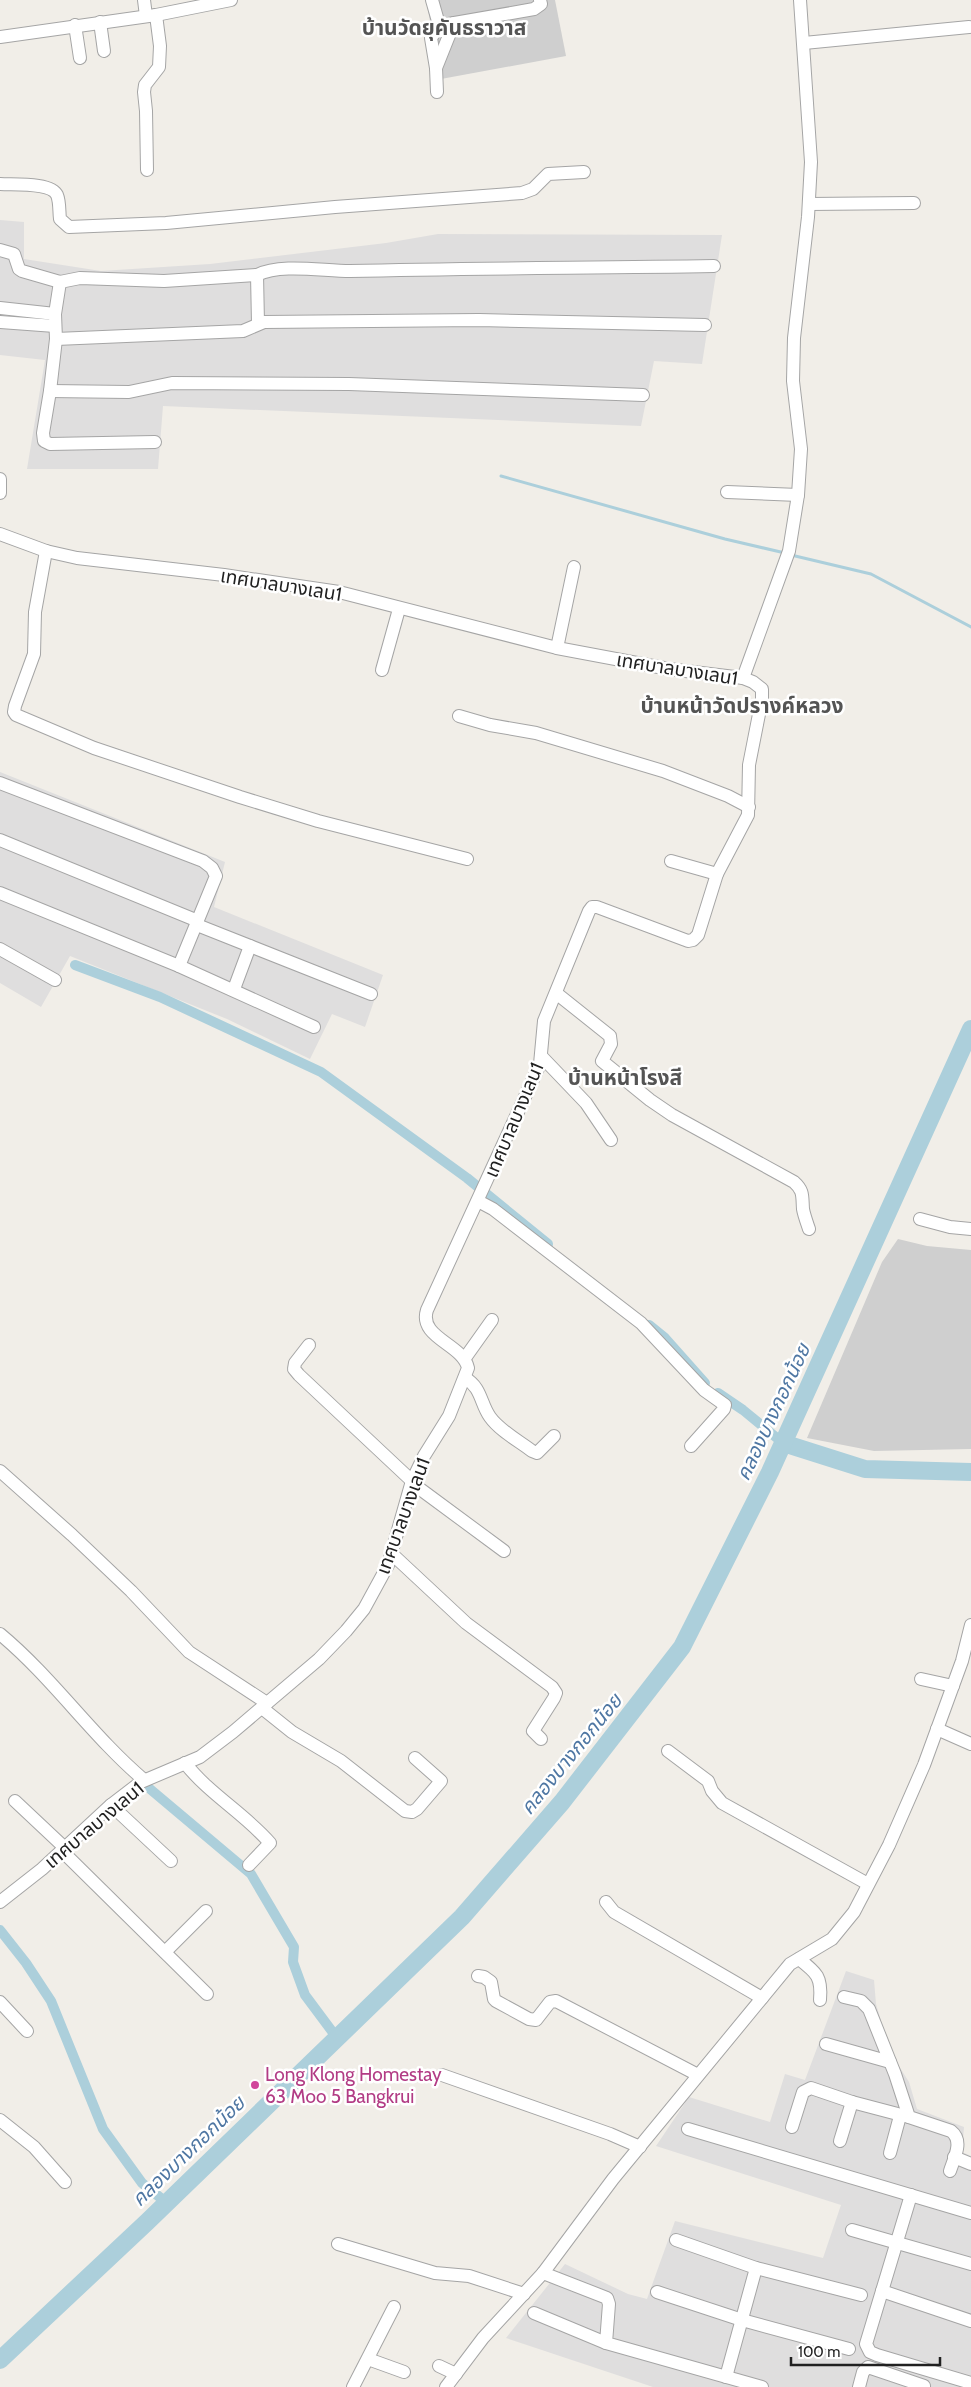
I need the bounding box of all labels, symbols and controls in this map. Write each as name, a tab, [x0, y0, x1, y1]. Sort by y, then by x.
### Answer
district label: บ้านวัดยุคันธราวาส	[362, 15, 527, 41]
street label: เทศบาลบางเลน1	[219, 564, 343, 606]
street label: เทศบาลบางเลน1	[615, 648, 739, 690]
district label: บ้านหน้าวัดปรางค์หลวง	[640, 693, 844, 718]
street label: เทศบาลบางเลน1	[479, 1059, 549, 1181]
district label: บ้านหน้าโรงสี	[568, 1065, 683, 1090]
water label: คลองบางกอกน้อย	[731, 1338, 816, 1484]
street label: เทศบาลบางเลน1	[371, 1454, 435, 1578]
water label: คลองบางกอกน้อย	[515, 1687, 628, 1819]
street label: เทศบาลบางเลน1	[40, 1777, 148, 1873]
place label: Long Klong Homestay 63 Moo 5 Bangkrui	[265, 2063, 442, 2108]
marker: Long Klong Homestay 63 Moo 5 Bangkrui	[249, 2079, 261, 2091]
water label: คลองบางกอกน้อย	[126, 2090, 251, 2211]
scale bar	[791, 2334, 940, 2366]
text: 100 m	[798, 2343, 840, 2361]

